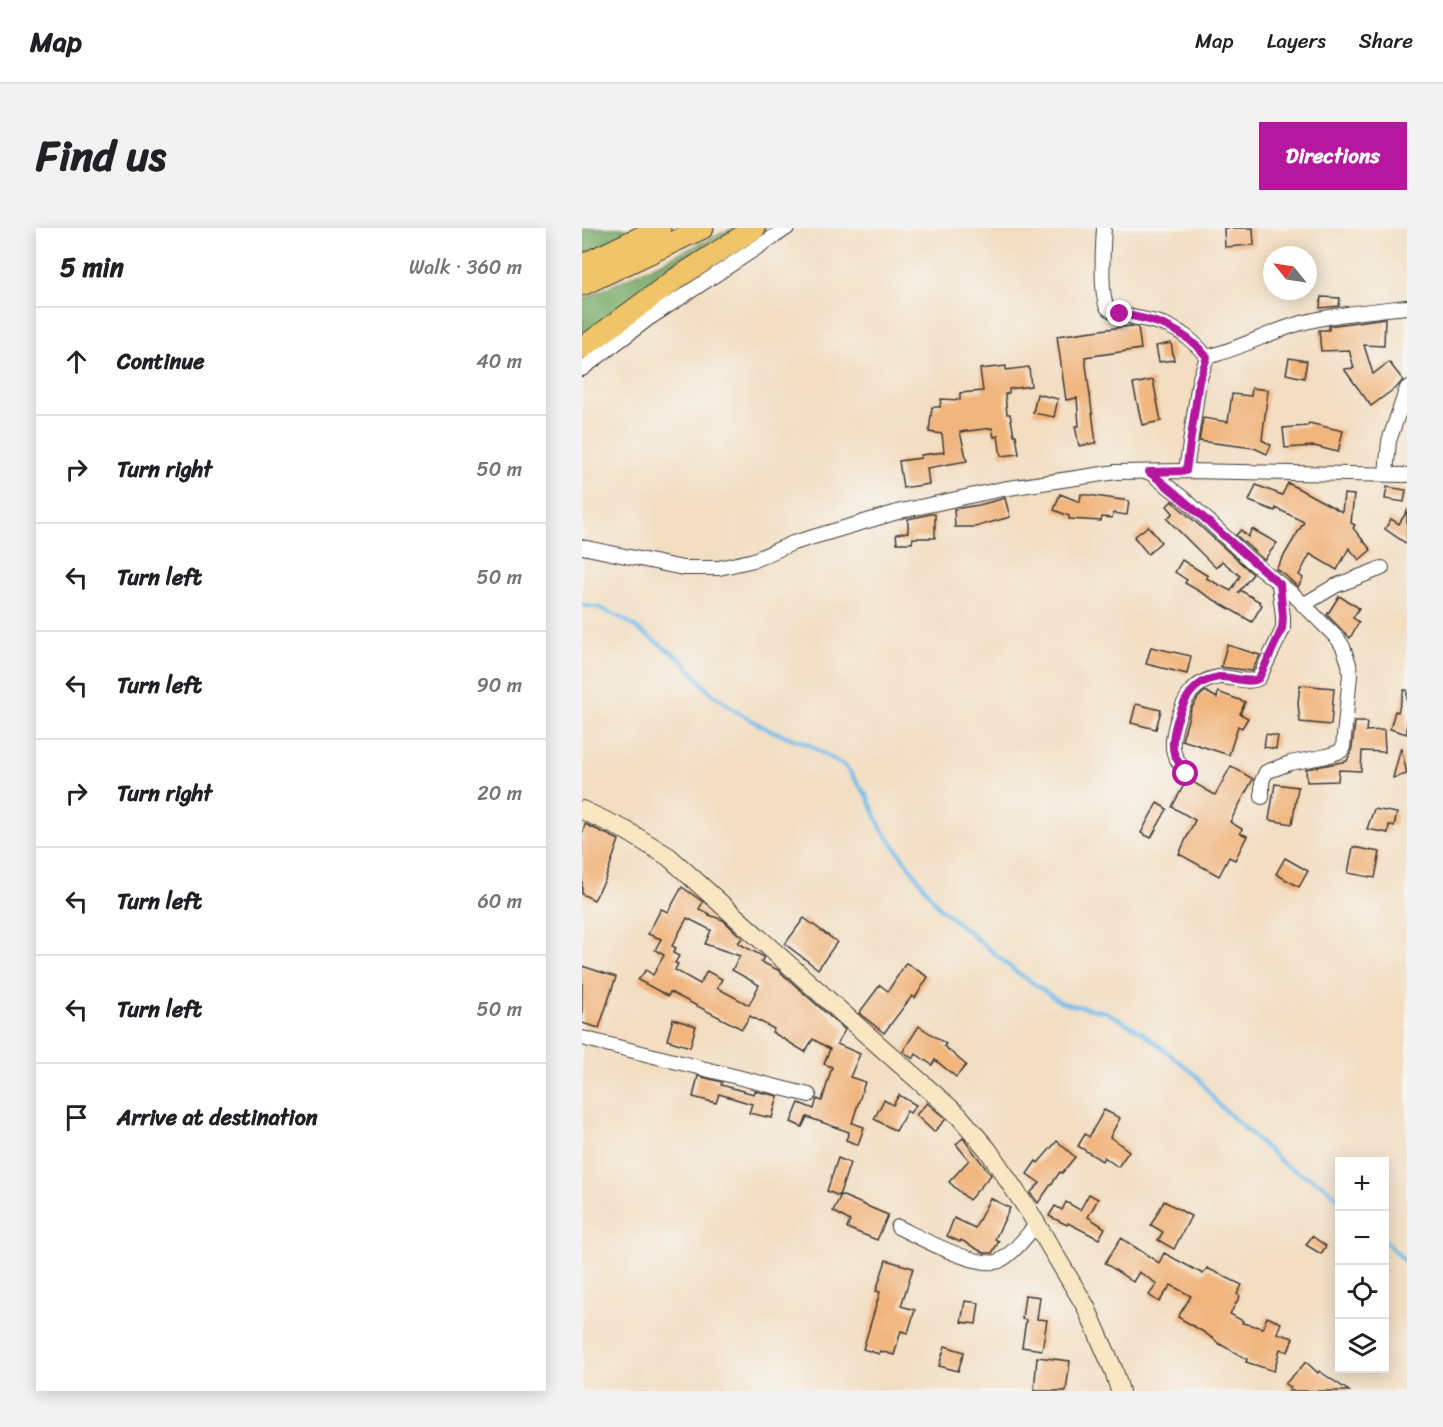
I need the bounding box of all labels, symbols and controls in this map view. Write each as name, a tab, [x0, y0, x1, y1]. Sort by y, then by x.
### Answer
text: Map	[30, 17, 82, 66]
text: Map	[1195, 22, 1234, 60]
text: Layers	[1267, 22, 1326, 60]
text: Share	[1359, 22, 1413, 60]
text: Find us	[36, 119, 166, 193]
button: Directions	[1259, 122, 1407, 190]
text: 5 min	[60, 244, 124, 290]
north arrow	[1263, 246, 1317, 300]
text: Walk · 360 m	[409, 250, 522, 285]
route end	[1106, 300, 1132, 326]
text: Continue	[117, 342, 205, 381]
text: 40 m	[476, 344, 522, 379]
icon: ahead	[60, 345, 93, 378]
text: Turn right	[117, 450, 212, 489]
text: 50 m	[477, 452, 522, 487]
icon: right	[60, 453, 93, 486]
text: Turn left	[117, 558, 202, 597]
text: 50 m	[477, 560, 522, 595]
icon: left	[60, 561, 93, 594]
text: Turn left	[117, 666, 202, 705]
text: 90 m	[477, 668, 522, 703]
icon: left	[60, 669, 93, 702]
route start	[1172, 760, 1198, 786]
text: Turn right	[117, 774, 212, 813]
text: 20 m	[477, 776, 522, 811]
icon: right	[60, 777, 93, 810]
text: Turn left	[117, 882, 202, 921]
text: 60 m	[477, 884, 522, 919]
icon: left	[60, 885, 93, 918]
text: Turn left	[117, 990, 202, 1029]
text: 50 m	[477, 992, 522, 1027]
icon: left	[60, 993, 93, 1026]
text: Arrive at destination	[117, 1098, 318, 1137]
icon: arrive	[60, 1101, 93, 1134]
map controls	[1335, 1157, 1389, 1373]
button: +	[1335, 1157, 1389, 1211]
button: −	[1335, 1211, 1389, 1265]
button: locate	[1335, 1265, 1389, 1319]
button: layers	[1335, 1319, 1389, 1373]

